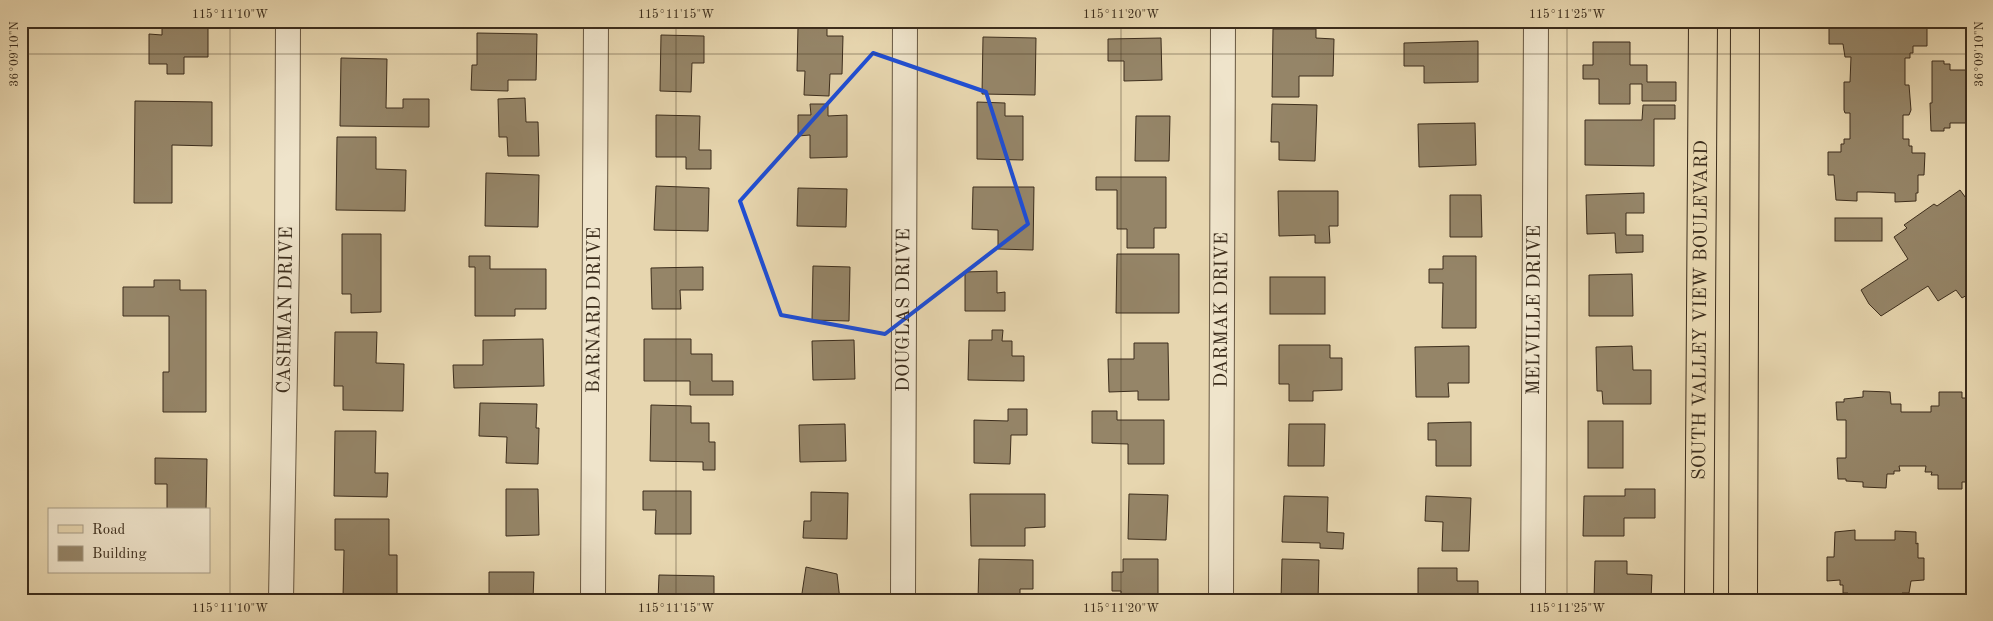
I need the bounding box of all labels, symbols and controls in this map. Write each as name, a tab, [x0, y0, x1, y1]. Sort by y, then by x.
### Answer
text: 115°11'10"W	[192, 8, 268, 21]
text: 115°11'15"W	[638, 8, 714, 21]
text: 115°11'20"W	[1083, 8, 1159, 21]
text: 115°11'25"W	[1529, 8, 1605, 21]
text: 36°09'10"N	[9, 21, 21, 87]
text: 36°09'10"N	[1974, 21, 1986, 87]
street label: SOUTH VALLEY VIEW BOULEVARD	[1690, 140, 1712, 480]
street label: MELVILLE DRIVE	[1525, 225, 1544, 395]
street label: CASHMAN DRIVE	[275, 226, 297, 394]
street label: BARNARD DRIVE	[585, 227, 604, 393]
street label: DOUGLAS DRIVE	[894, 228, 914, 392]
street label: DARMAK DRIVE	[1212, 232, 1232, 388]
legend	[48, 508, 210, 574]
text: Road	[92, 523, 126, 538]
text: Building	[92, 547, 147, 562]
text: 115°11'10"W	[192, 602, 268, 615]
text: 115°11'15"W	[638, 602, 714, 615]
text: 115°11'20"W	[1083, 602, 1159, 615]
text: 115°11'25"W	[1529, 602, 1605, 615]

